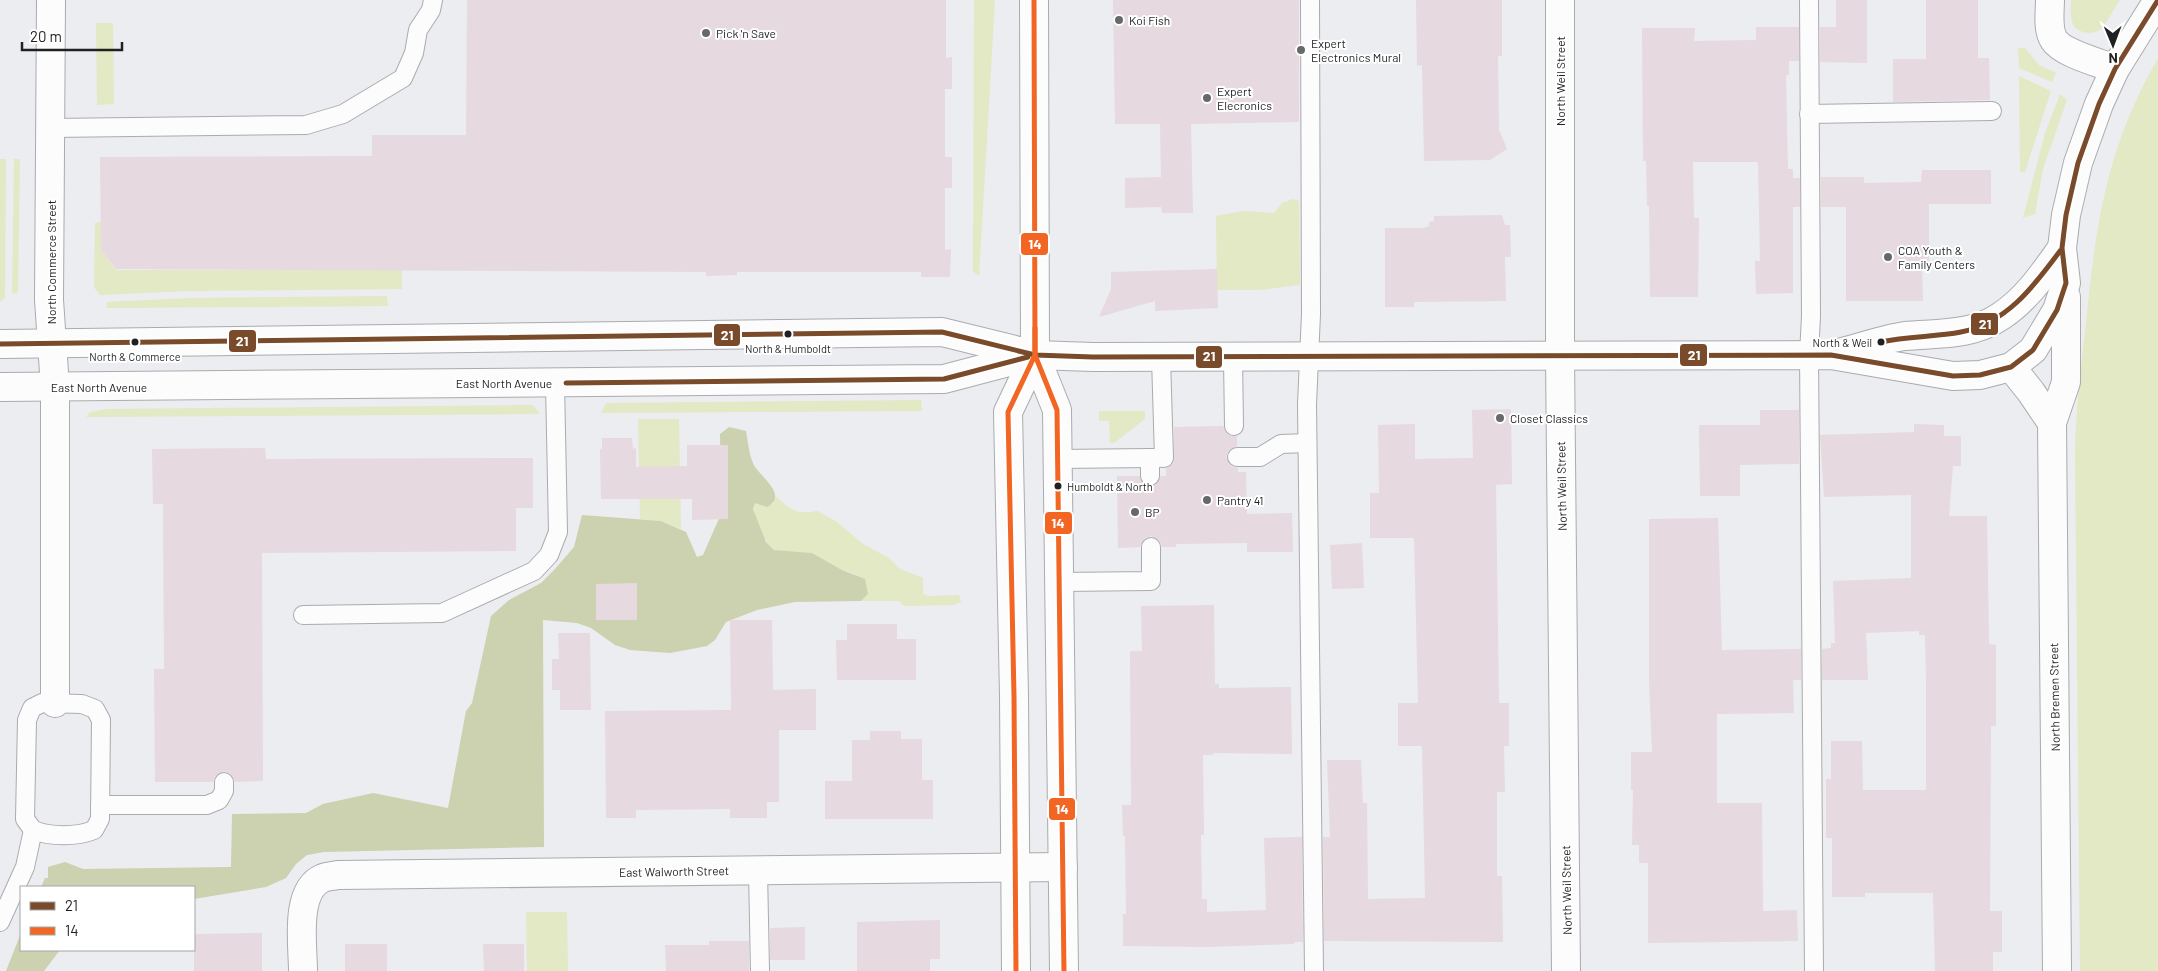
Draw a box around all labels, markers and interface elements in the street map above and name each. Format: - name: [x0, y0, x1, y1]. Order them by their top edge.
- place label: Koi Fish: [1129, 13, 1170, 27]
- marker: Koi Fish: [1113, 14, 1125, 26]
- scale bar: [22, 20, 122, 52]
- north arrow: [2088, 20, 2138, 70]
- place label: Pick 'n Save: [716, 26, 776, 40]
- text: 20 m: [30, 27, 62, 45]
- marker: Pick 'n Save: [700, 27, 712, 39]
- place label: Expert Electronics Mural: [1311, 36, 1401, 64]
- street label: North Weil Street: [1553, 36, 1567, 126]
- marker: Expert Electronics Mural: [1295, 44, 1307, 56]
- text: N: [2108, 50, 2118, 67]
- place label: Expert Elecronics: [1217, 84, 1272, 112]
- marker: Expert Elecronics: [1201, 92, 1213, 104]
- street label: North Commerce Street: [44, 200, 58, 324]
- line badge: 14: [1020, 232, 1049, 256]
- text: 14: [1028, 235, 1042, 252]
- place label: COA Youth & Family Centers: [1898, 243, 1975, 271]
- marker: COA Youth & Family Centers: [1882, 251, 1894, 263]
- line badge: 21: [1970, 312, 1999, 336]
- text: 21: [1979, 315, 1991, 332]
- line badge: 21: [713, 323, 741, 347]
- text: 21: [721, 326, 733, 343]
- line badge: 21: [228, 329, 257, 353]
- marker: North & Humboldt: [783, 329, 793, 339]
- text: 21: [236, 332, 248, 349]
- place label: North & Weil: [1813, 336, 1872, 349]
- marker: North & Commerce: [130, 337, 140, 347]
- marker: North & Weil: [1876, 337, 1886, 347]
- place label: North & Humboldt: [745, 342, 831, 355]
- line badge: 21: [1679, 343, 1708, 367]
- line badge: 21: [1195, 345, 1223, 369]
- text: 21: [1688, 346, 1700, 363]
- text: 21: [1203, 347, 1215, 364]
- place label: North & Commerce: [89, 350, 181, 363]
- street label: East North Avenue: [456, 376, 552, 390]
- street label: East North Avenue: [51, 380, 147, 394]
- place label: Closet Classics: [1510, 411, 1588, 425]
- marker: Closet Classics: [1494, 412, 1506, 424]
- street label: North Weil Street: [1553, 441, 1569, 531]
- place label: Humboldt & North: [1067, 480, 1153, 493]
- marker: Humboldt & North: [1053, 481, 1063, 491]
- place label: Pantry 41: [1217, 493, 1263, 507]
- marker: Pantry 41: [1201, 494, 1213, 506]
- place label: BP: [1145, 505, 1160, 519]
- marker: BP: [1129, 506, 1141, 518]
- line badge: 14: [1044, 511, 1073, 535]
- text: 14: [1051, 514, 1065, 531]
- street label: North Bremen Street: [2046, 643, 2062, 751]
- line badge: 14: [1048, 797, 1076, 821]
- text: 14: [1055, 800, 1069, 817]
- street label: North Weil Street: [1558, 845, 1574, 935]
- street label: East Walworth Street: [619, 863, 729, 879]
- legend: [20, 886, 195, 951]
- text: 21: [65, 896, 78, 914]
- text: 14: [65, 921, 79, 939]

